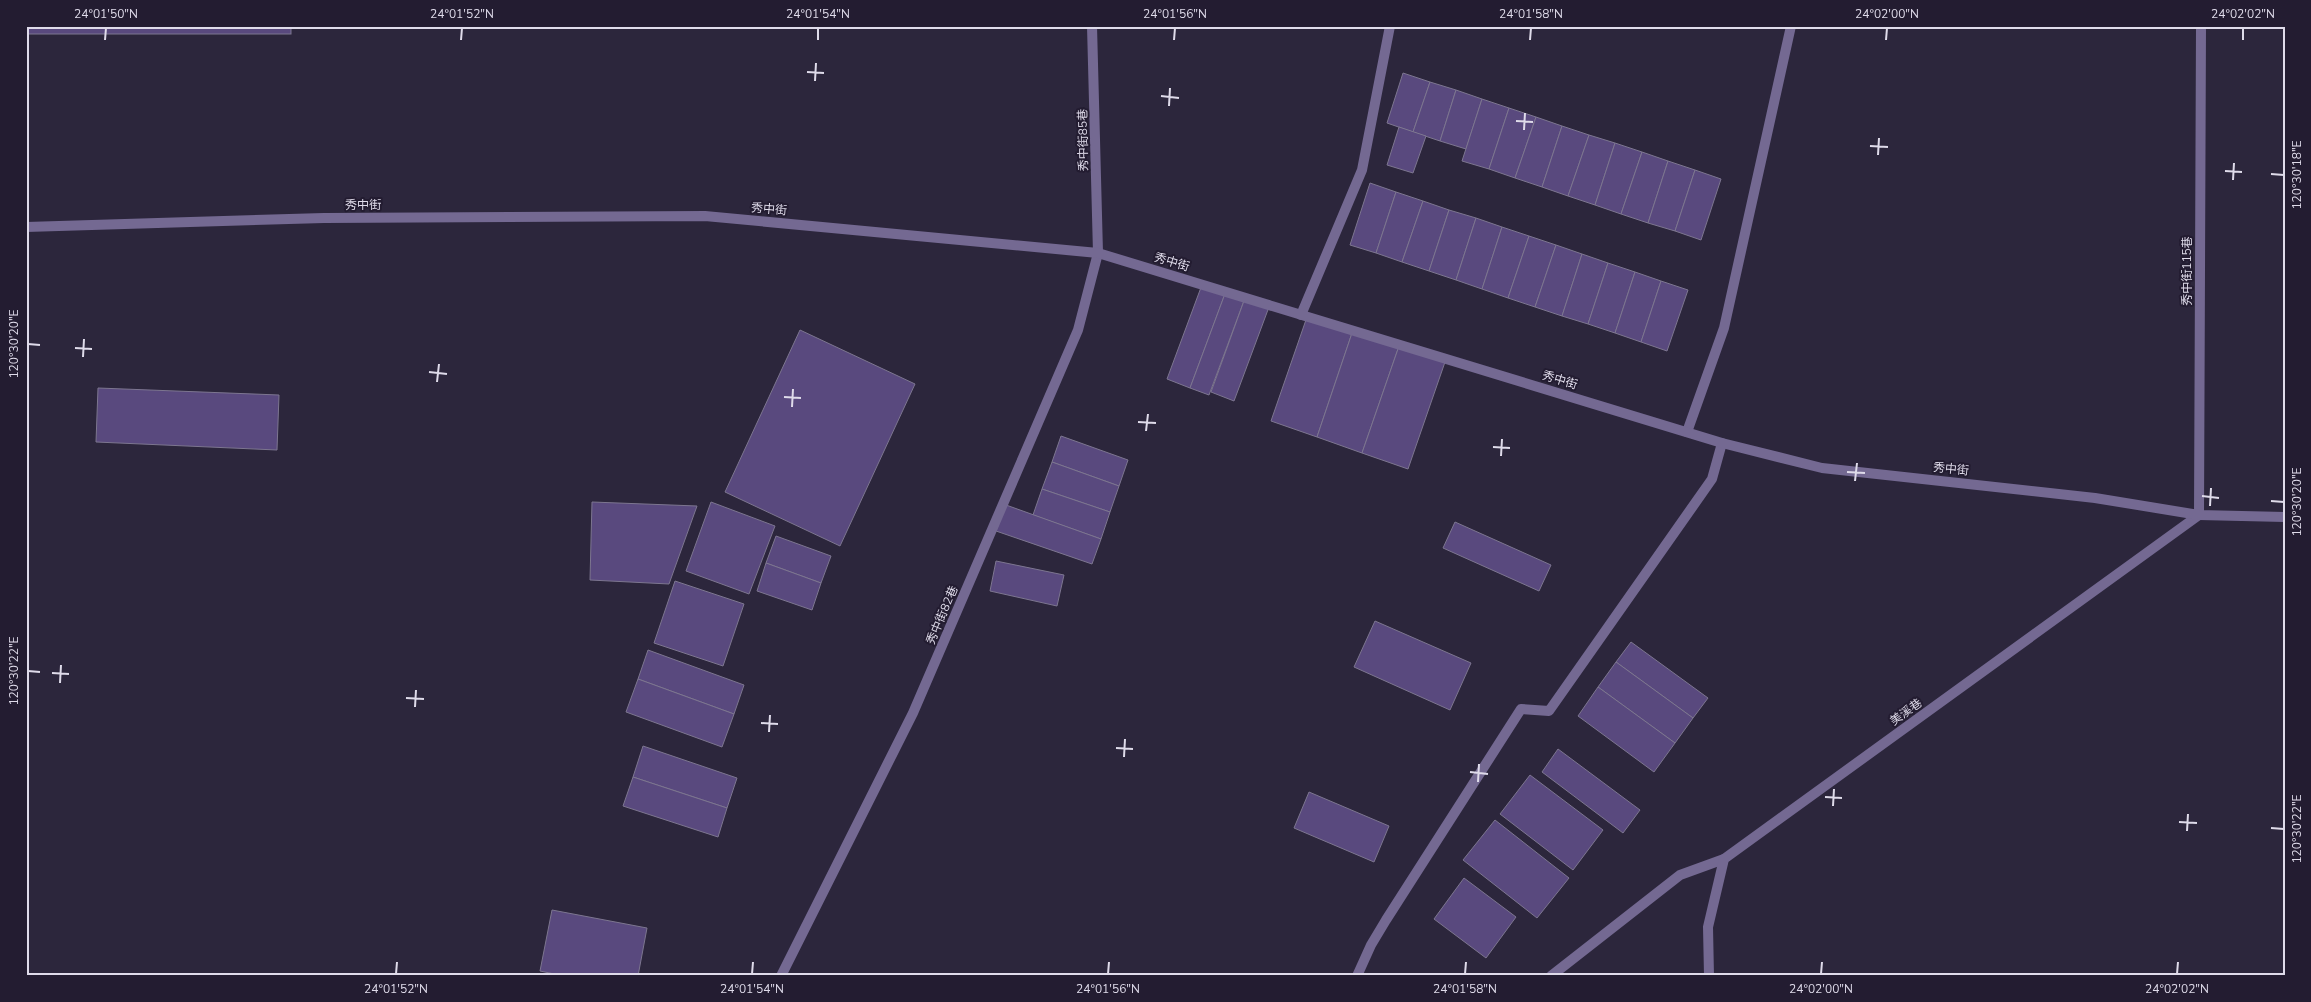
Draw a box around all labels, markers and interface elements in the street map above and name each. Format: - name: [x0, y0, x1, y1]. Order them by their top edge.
- text: 24°01'50"N: [74, 6, 138, 22]
- text: 24°01'52"N: [430, 6, 494, 22]
- text: 24°01'54"N: [786, 6, 850, 22]
- text: 24°01'56"N: [1143, 6, 1207, 22]
- text: 24°01'58"N: [1499, 6, 1563, 22]
- text: 24°02'00"N: [1855, 6, 1919, 22]
- text: 24°02'02"N: [2211, 6, 2275, 22]
- street label: 秀中街85巷: [1074, 109, 1092, 171]
- text: 120°30'18"E: [2289, 140, 2305, 210]
- street label: 秀中街: [345, 197, 381, 213]
- street label: 秀中街: [750, 199, 788, 219]
- street label: 秀中街115巷: [2179, 236, 2195, 306]
- street label: 秀中街: [1152, 249, 1192, 275]
- text: 120°30'20"E: [6, 309, 22, 379]
- street label: 秀中街: [1540, 367, 1580, 393]
- street label: 秀中街: [1932, 459, 1970, 479]
- text: 120°30'20"E: [2289, 467, 2305, 537]
- street label: 秀中街82巷: [922, 583, 962, 647]
- text: 120°30'22"E: [6, 636, 22, 706]
- street label: 美溪巷: [1887, 695, 1925, 729]
- text: 120°30'22"E: [2289, 794, 2305, 864]
- text: 24°01'52"N: [364, 981, 428, 997]
- text: 24°01'54"N: [720, 981, 784, 997]
- text: 24°01'56"N: [1076, 981, 1140, 997]
- text: 24°01'58"N: [1433, 981, 1497, 997]
- text: 24°02'00"N: [1789, 981, 1853, 997]
- text: 24°02'02"N: [2145, 981, 2209, 997]

